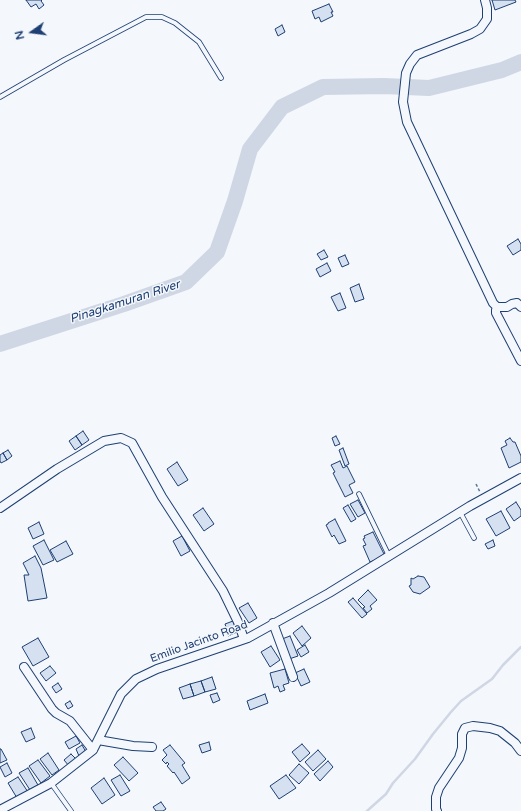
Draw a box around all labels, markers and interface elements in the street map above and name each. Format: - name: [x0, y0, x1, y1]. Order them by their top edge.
- north arrow: [12, 12, 52, 52]
- text: N: [12, 29, 27, 41]
- water label: Pinagkamuran River: [68, 277, 182, 327]
- street label: Emilio Jacinto Road: [149, 618, 249, 666]

